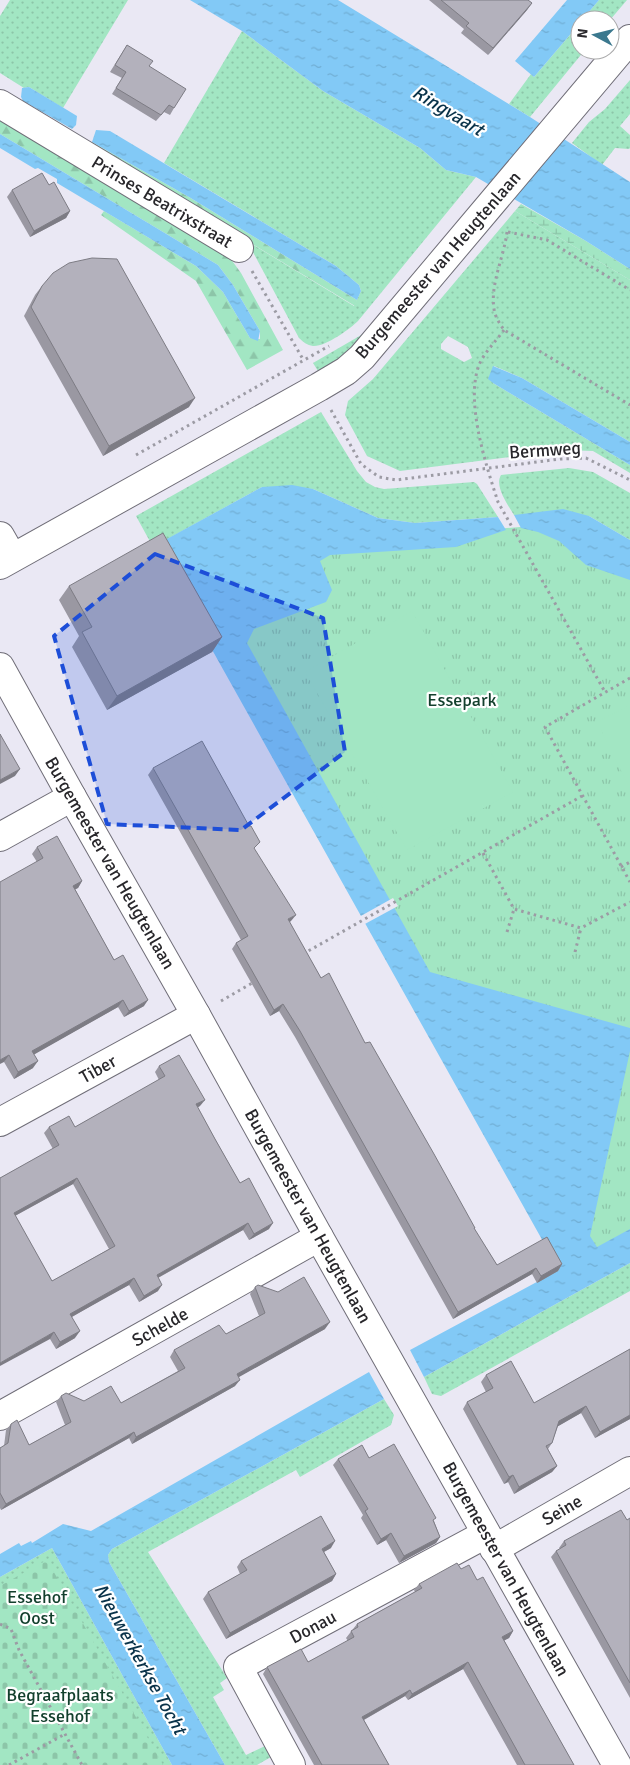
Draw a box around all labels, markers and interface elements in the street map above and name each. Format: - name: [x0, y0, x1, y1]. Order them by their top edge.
- north arrow: [570, 10, 620, 60]
- text: N: [574, 28, 592, 39]
- water label: Ringvaart: [408, 80, 490, 143]
- street label: Prinses Beatrixstraat: [88, 151, 236, 253]
- street label: Burgemeester van Heugtenlaan: [350, 167, 526, 363]
- street label: Bermweg: [508, 437, 582, 463]
- park label: Essepark: [427, 689, 497, 711]
- street label: Burgemeester van Heugtenlaan: [40, 753, 180, 973]
- street label: Tiber: [76, 1050, 121, 1088]
- street label: Burgemeester van Heugtenlaan: [240, 1105, 376, 1327]
- street label: Schelde: [128, 1303, 192, 1351]
- street label: Burgemeester van Heugtenlaan: [438, 1458, 574, 1680]
- street label: Seine: [538, 1490, 586, 1530]
- water label: Nieuwerkerkse Tocht: [89, 1579, 193, 1741]
- park label: Essehof Oost: [7, 1586, 68, 1629]
- street label: Donau: [286, 1606, 340, 1648]
- park label: Begraafplaats Essehof: [6, 1684, 114, 1727]

